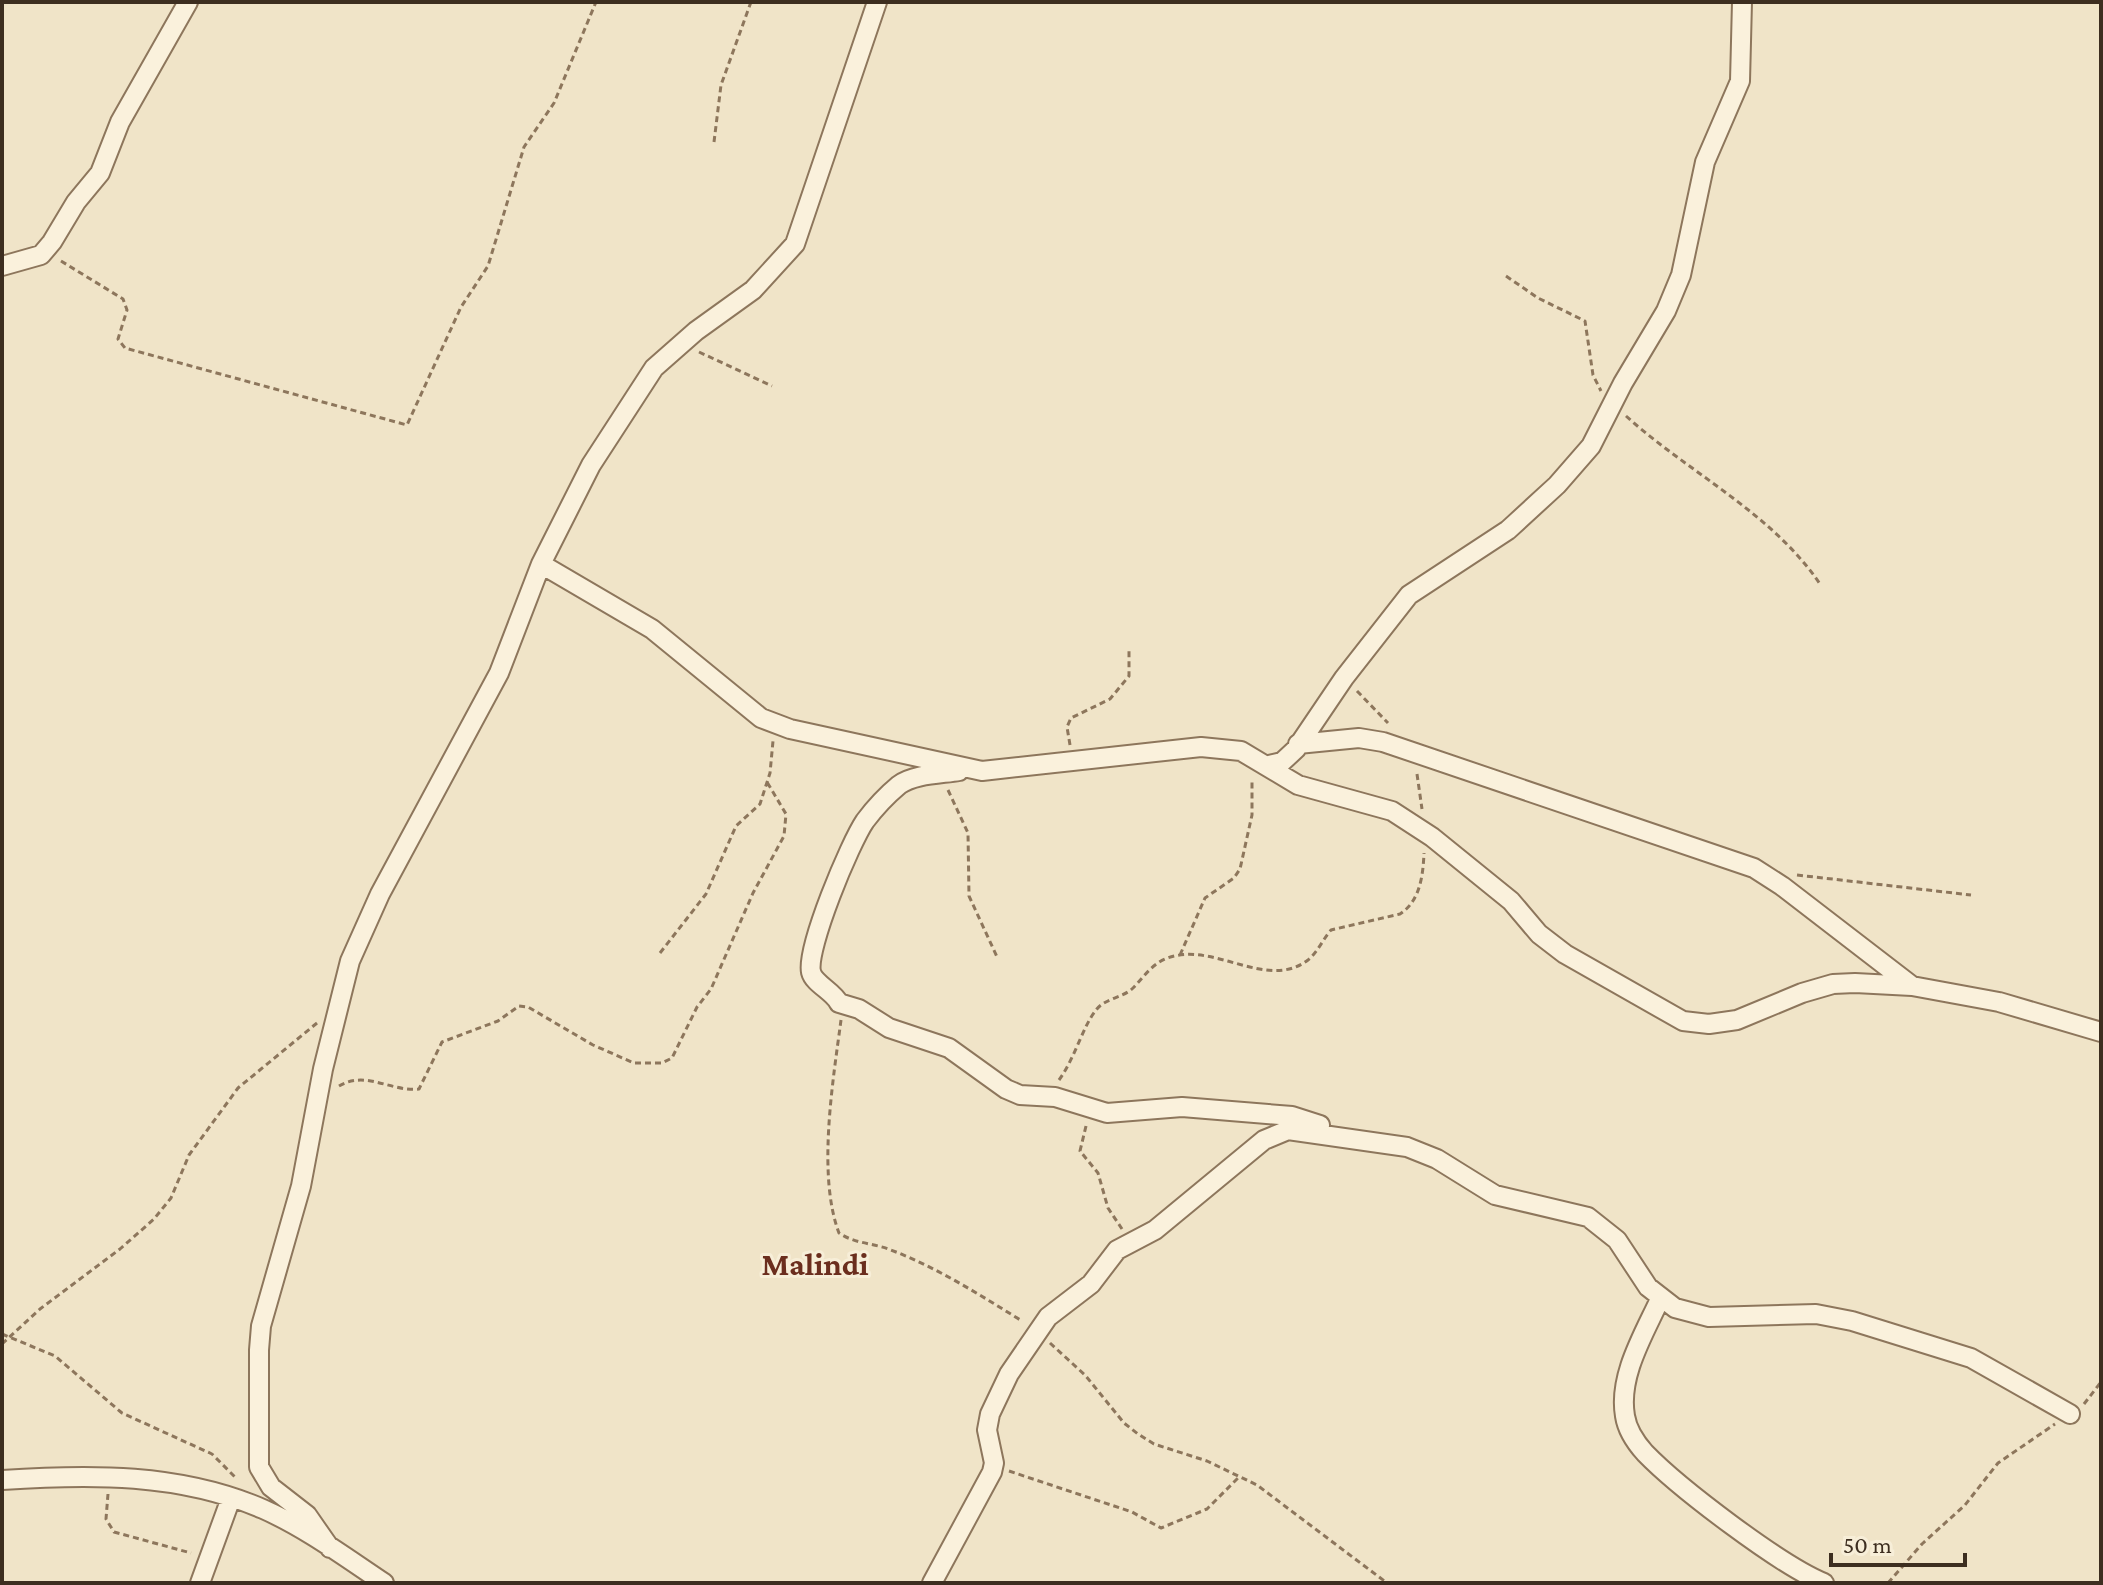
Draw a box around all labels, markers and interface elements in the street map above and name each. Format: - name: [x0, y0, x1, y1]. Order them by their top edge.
- district label: Malindi: [761, 1246, 869, 1282]
- scale bar: [1831, 1517, 1965, 1567]
- text: 50 m: [1843, 1531, 1892, 1558]

